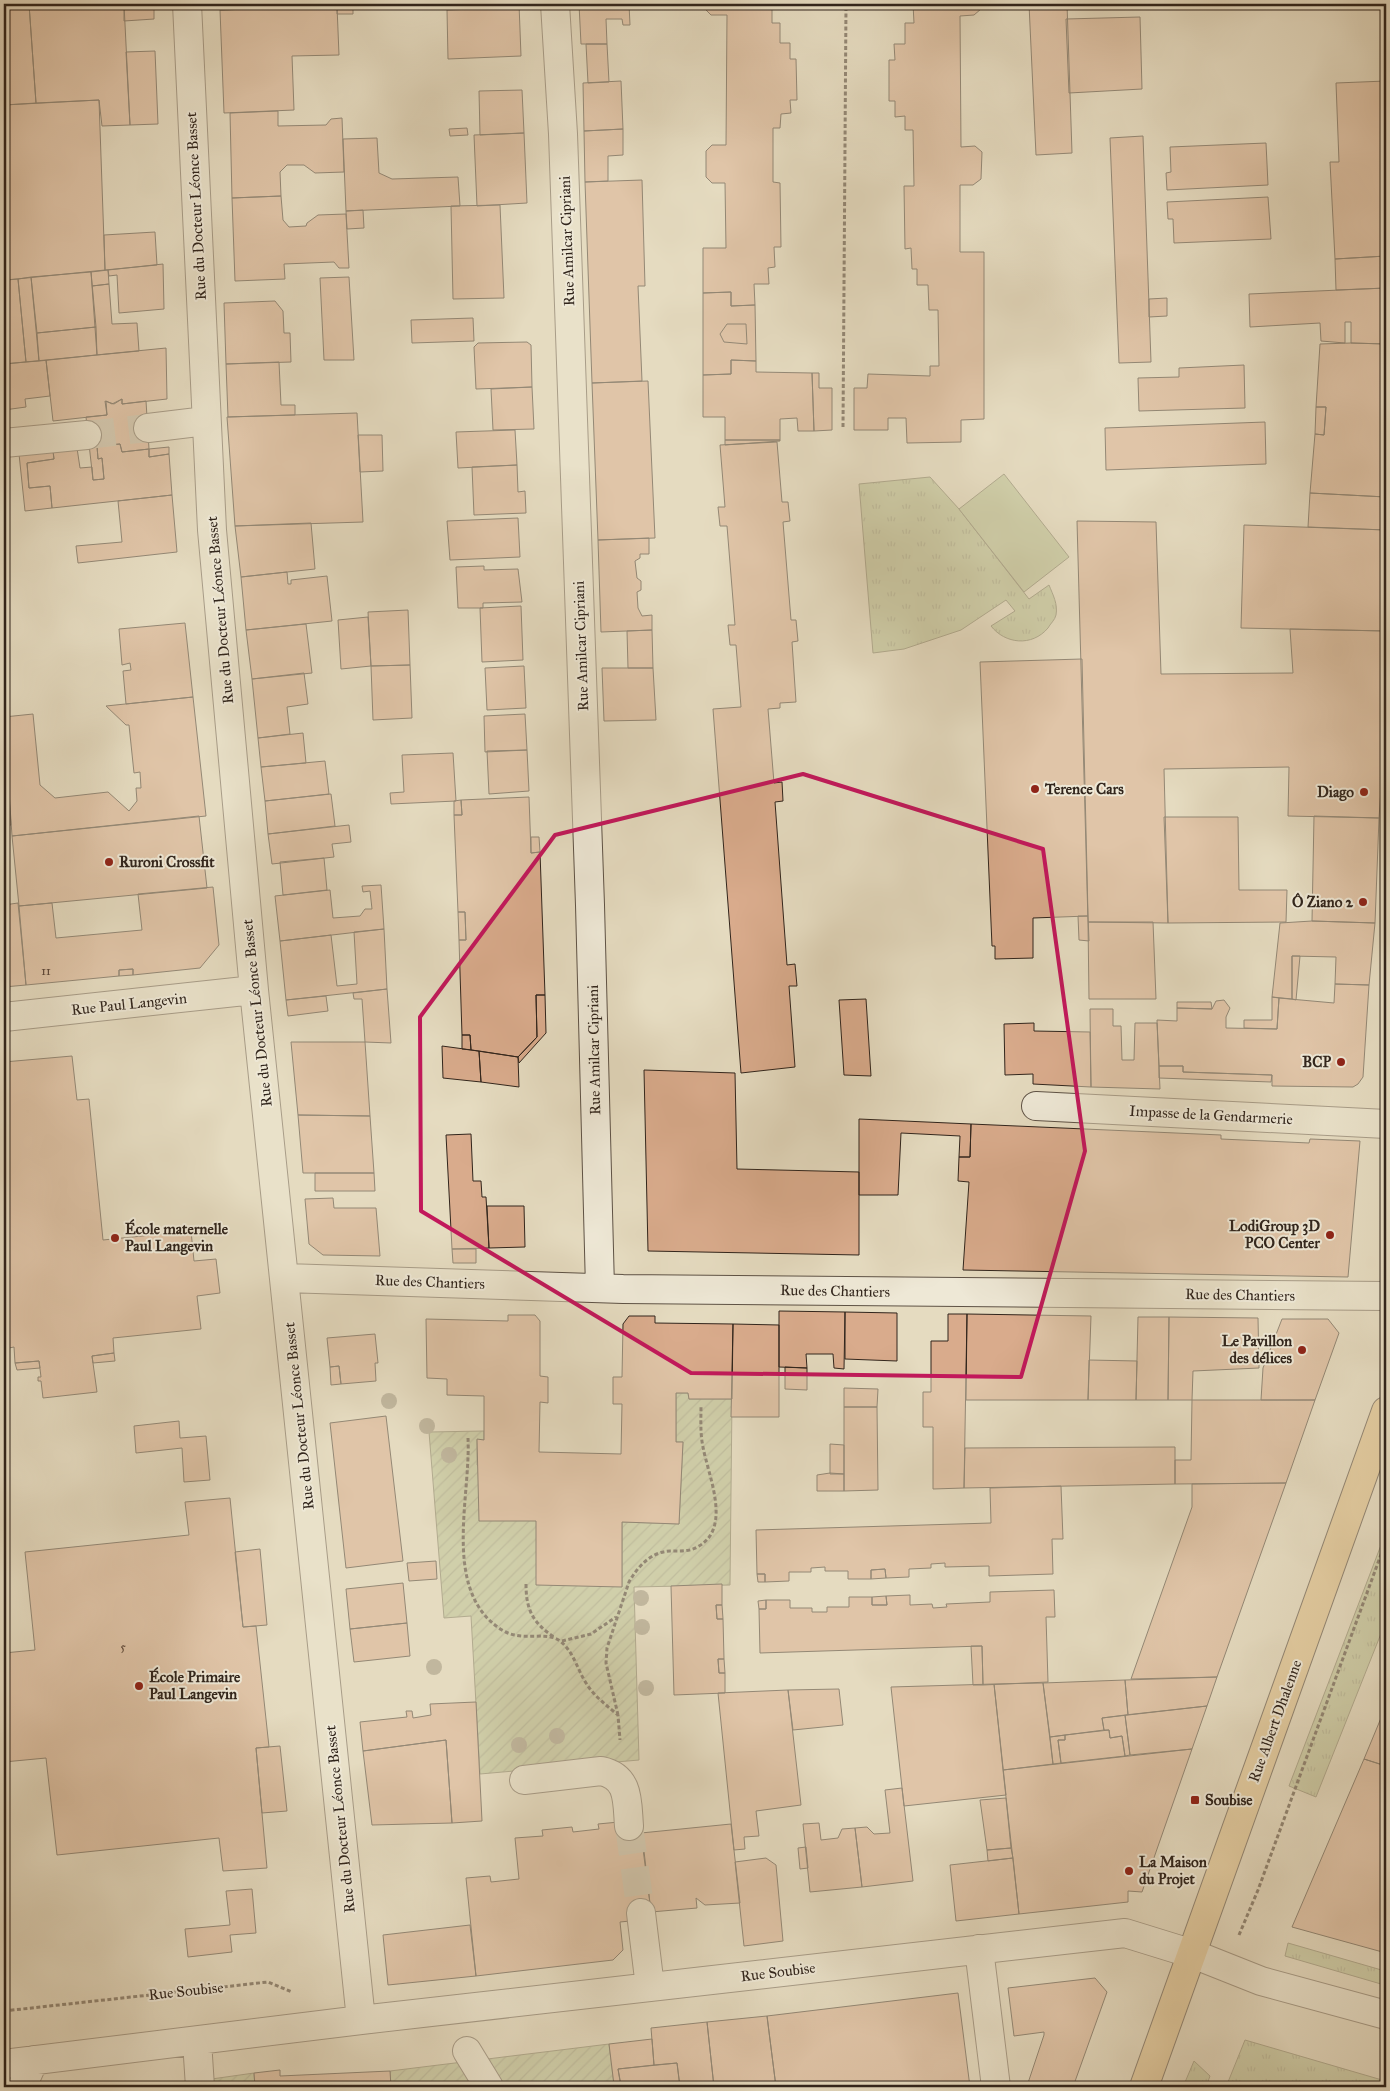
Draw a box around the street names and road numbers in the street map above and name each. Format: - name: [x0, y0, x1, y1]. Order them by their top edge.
- street label: Rue du Docteur Léonce Basset: [182, 111, 210, 301]
- street label: Rue Amilcar Cipriani: [556, 176, 578, 306]
- street label: Rue du Docteur Léonce Basset: [203, 515, 237, 705]
- street label: Rue Amilcar Cipriani: [570, 581, 592, 711]
- street label: Rue du Docteur Léonce Basset: [238, 918, 276, 1108]
- street label: Rue Amilcar Cipriani: [584, 985, 604, 1115]
- street label: Rue Paul Langevin: [70, 989, 188, 1019]
- street label: Impasse de la Gendarmerie: [1129, 1102, 1293, 1128]
- street label: Rue des Chantiers: [375, 1271, 485, 1293]
- street label: Rue des Chantiers: [780, 1281, 890, 1301]
- street label: Rue des Chantiers: [1185, 1285, 1295, 1305]
- street label: Rue du Docteur Léonce Basset: [280, 1321, 318, 1511]
- street label: Rue Albert Dhalenne: [1244, 1657, 1306, 1785]
- street label: Rue du Docteur Léonce Basset: [321, 1724, 359, 1914]
- street label: Rue Soubise: [740, 1958, 816, 1986]
- street label: Rue Soubise: [148, 1978, 224, 2004]

